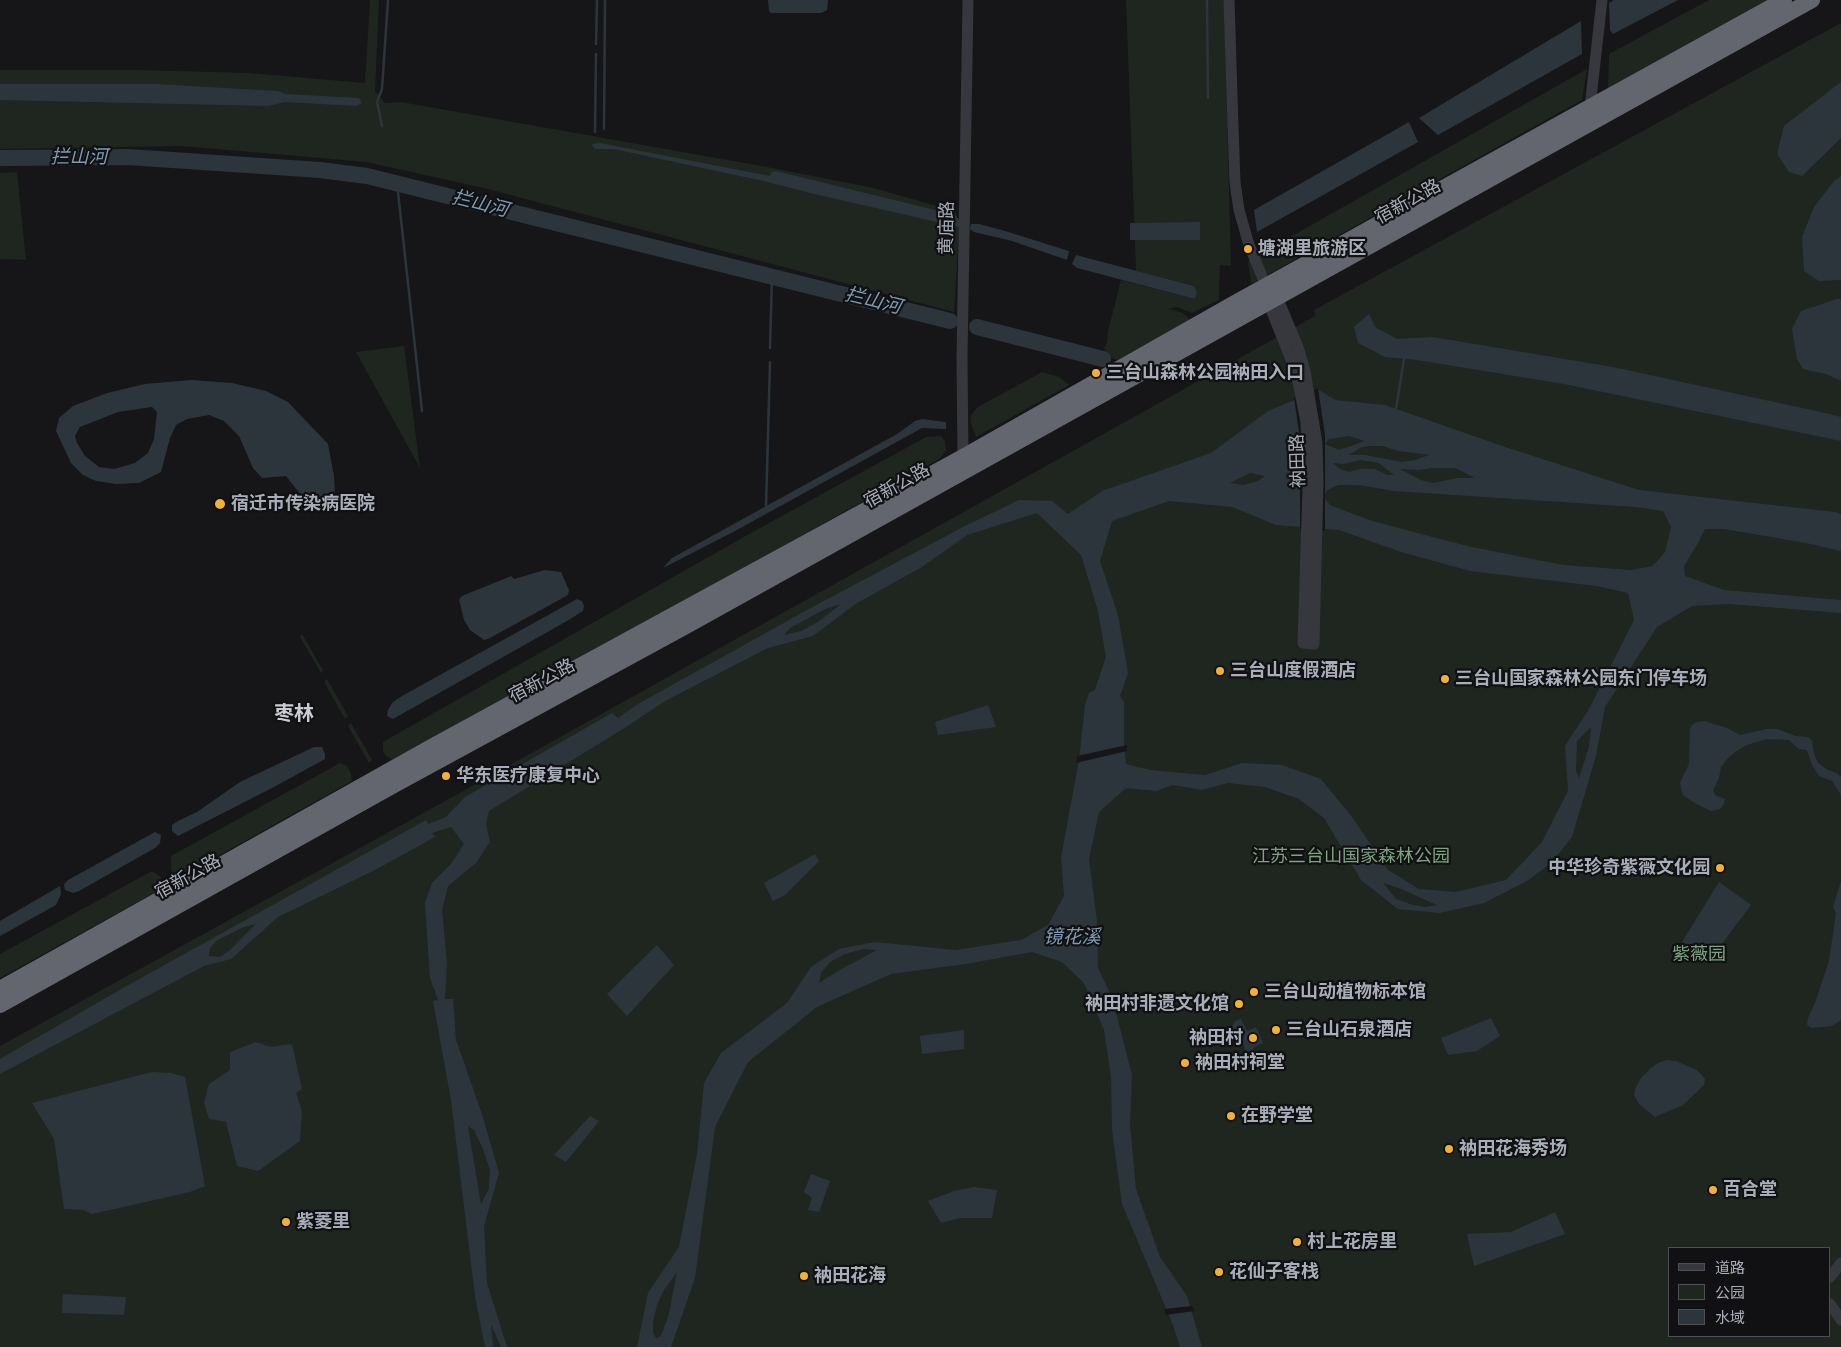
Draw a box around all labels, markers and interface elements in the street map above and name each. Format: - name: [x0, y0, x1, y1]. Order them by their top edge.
- water label: 拦山河: [51, 146, 107, 168]
- street label: 宿新公路: [1371, 175, 1445, 229]
- water label: 拦山河: [450, 186, 510, 222]
- street label: 黄庙路: [936, 201, 958, 255]
- place label: 塘湖里旅游区: [1258, 238, 1366, 260]
- marker: 塘湖里旅游区: [1242, 243, 1254, 255]
- water label: 拦山河: [843, 283, 903, 319]
- place label: 三台山森林公园衲田入口: [1106, 362, 1304, 384]
- marker: 三台山森林公园衲田入口: [1090, 367, 1102, 379]
- street label: 衲田路: [1286, 434, 1310, 488]
- street label: 宿新公路: [860, 459, 934, 513]
- place label: 宿迁市传染病医院: [231, 493, 375, 515]
- marker: 宿迁市传染病医院: [213, 497, 227, 511]
- street label: 宿新公路: [505, 655, 579, 707]
- place label: 三台山度假酒店: [1230, 660, 1356, 682]
- marker: 三台山度假酒店: [1214, 665, 1226, 677]
- place label: 三台山国家森林公园东门停车场: [1455, 668, 1707, 690]
- marker: 三台山国家森林公园东门停车场: [1439, 673, 1451, 685]
- district label: 枣林: [274, 702, 314, 726]
- place label: 华东医疗康复中心: [456, 765, 600, 787]
- marker: 华东医疗康复中心: [440, 770, 452, 782]
- park label: 江苏三台山国家森林公园: [1252, 846, 1450, 868]
- street label: 宿新公路: [151, 850, 225, 904]
- place label: 中华珍奇紫薇文化园: [1548, 857, 1710, 879]
- marker: 中华珍奇紫薇文化园: [1714, 862, 1726, 874]
- water label: 镜花溪: [1044, 926, 1100, 948]
- park label: 紫薇园: [1672, 944, 1726, 966]
- place label: 三台山动植物标本馆: [1264, 981, 1426, 1003]
- marker: 三台山动植物标本馆: [1248, 986, 1260, 998]
- place label: 衲田村非遗文化馆: [1085, 993, 1229, 1015]
- marker: 衲田村非遗文化馆: [1233, 998, 1245, 1010]
- place label: 三台山石泉酒店: [1286, 1019, 1412, 1041]
- marker: 三台山石泉酒店: [1270, 1024, 1282, 1036]
- place label: 衲田村: [1189, 1027, 1243, 1049]
- marker: 衲田村: [1247, 1032, 1259, 1044]
- place label: 衲田村祠堂: [1195, 1052, 1285, 1074]
- marker: 衲田村祠堂: [1179, 1057, 1191, 1069]
- place label: 在野学堂: [1241, 1105, 1313, 1127]
- marker: 在野学堂: [1225, 1110, 1237, 1122]
- place label: 衲田花海秀场: [1459, 1138, 1567, 1160]
- marker: 衲田花海秀场: [1443, 1143, 1455, 1155]
- place label: 百合堂: [1723, 1179, 1777, 1201]
- marker: 百合堂: [1707, 1184, 1719, 1196]
- place label: 紫菱里: [296, 1211, 350, 1233]
- marker: 紫菱里: [280, 1216, 292, 1228]
- place label: 村上花房里: [1307, 1231, 1397, 1253]
- marker: 村上花房里: [1291, 1236, 1303, 1248]
- legend: [1668, 1247, 1831, 1337]
- text: 道路: [1715, 1259, 1745, 1277]
- place label: 花仙子客栈: [1229, 1261, 1319, 1283]
- place label: 衲田花海: [814, 1265, 886, 1287]
- marker: 花仙子客栈: [1213, 1266, 1225, 1278]
- marker: 衲田花海: [798, 1270, 810, 1282]
- text: 公园: [1715, 1284, 1745, 1302]
- text: 水域: [1715, 1309, 1745, 1327]

